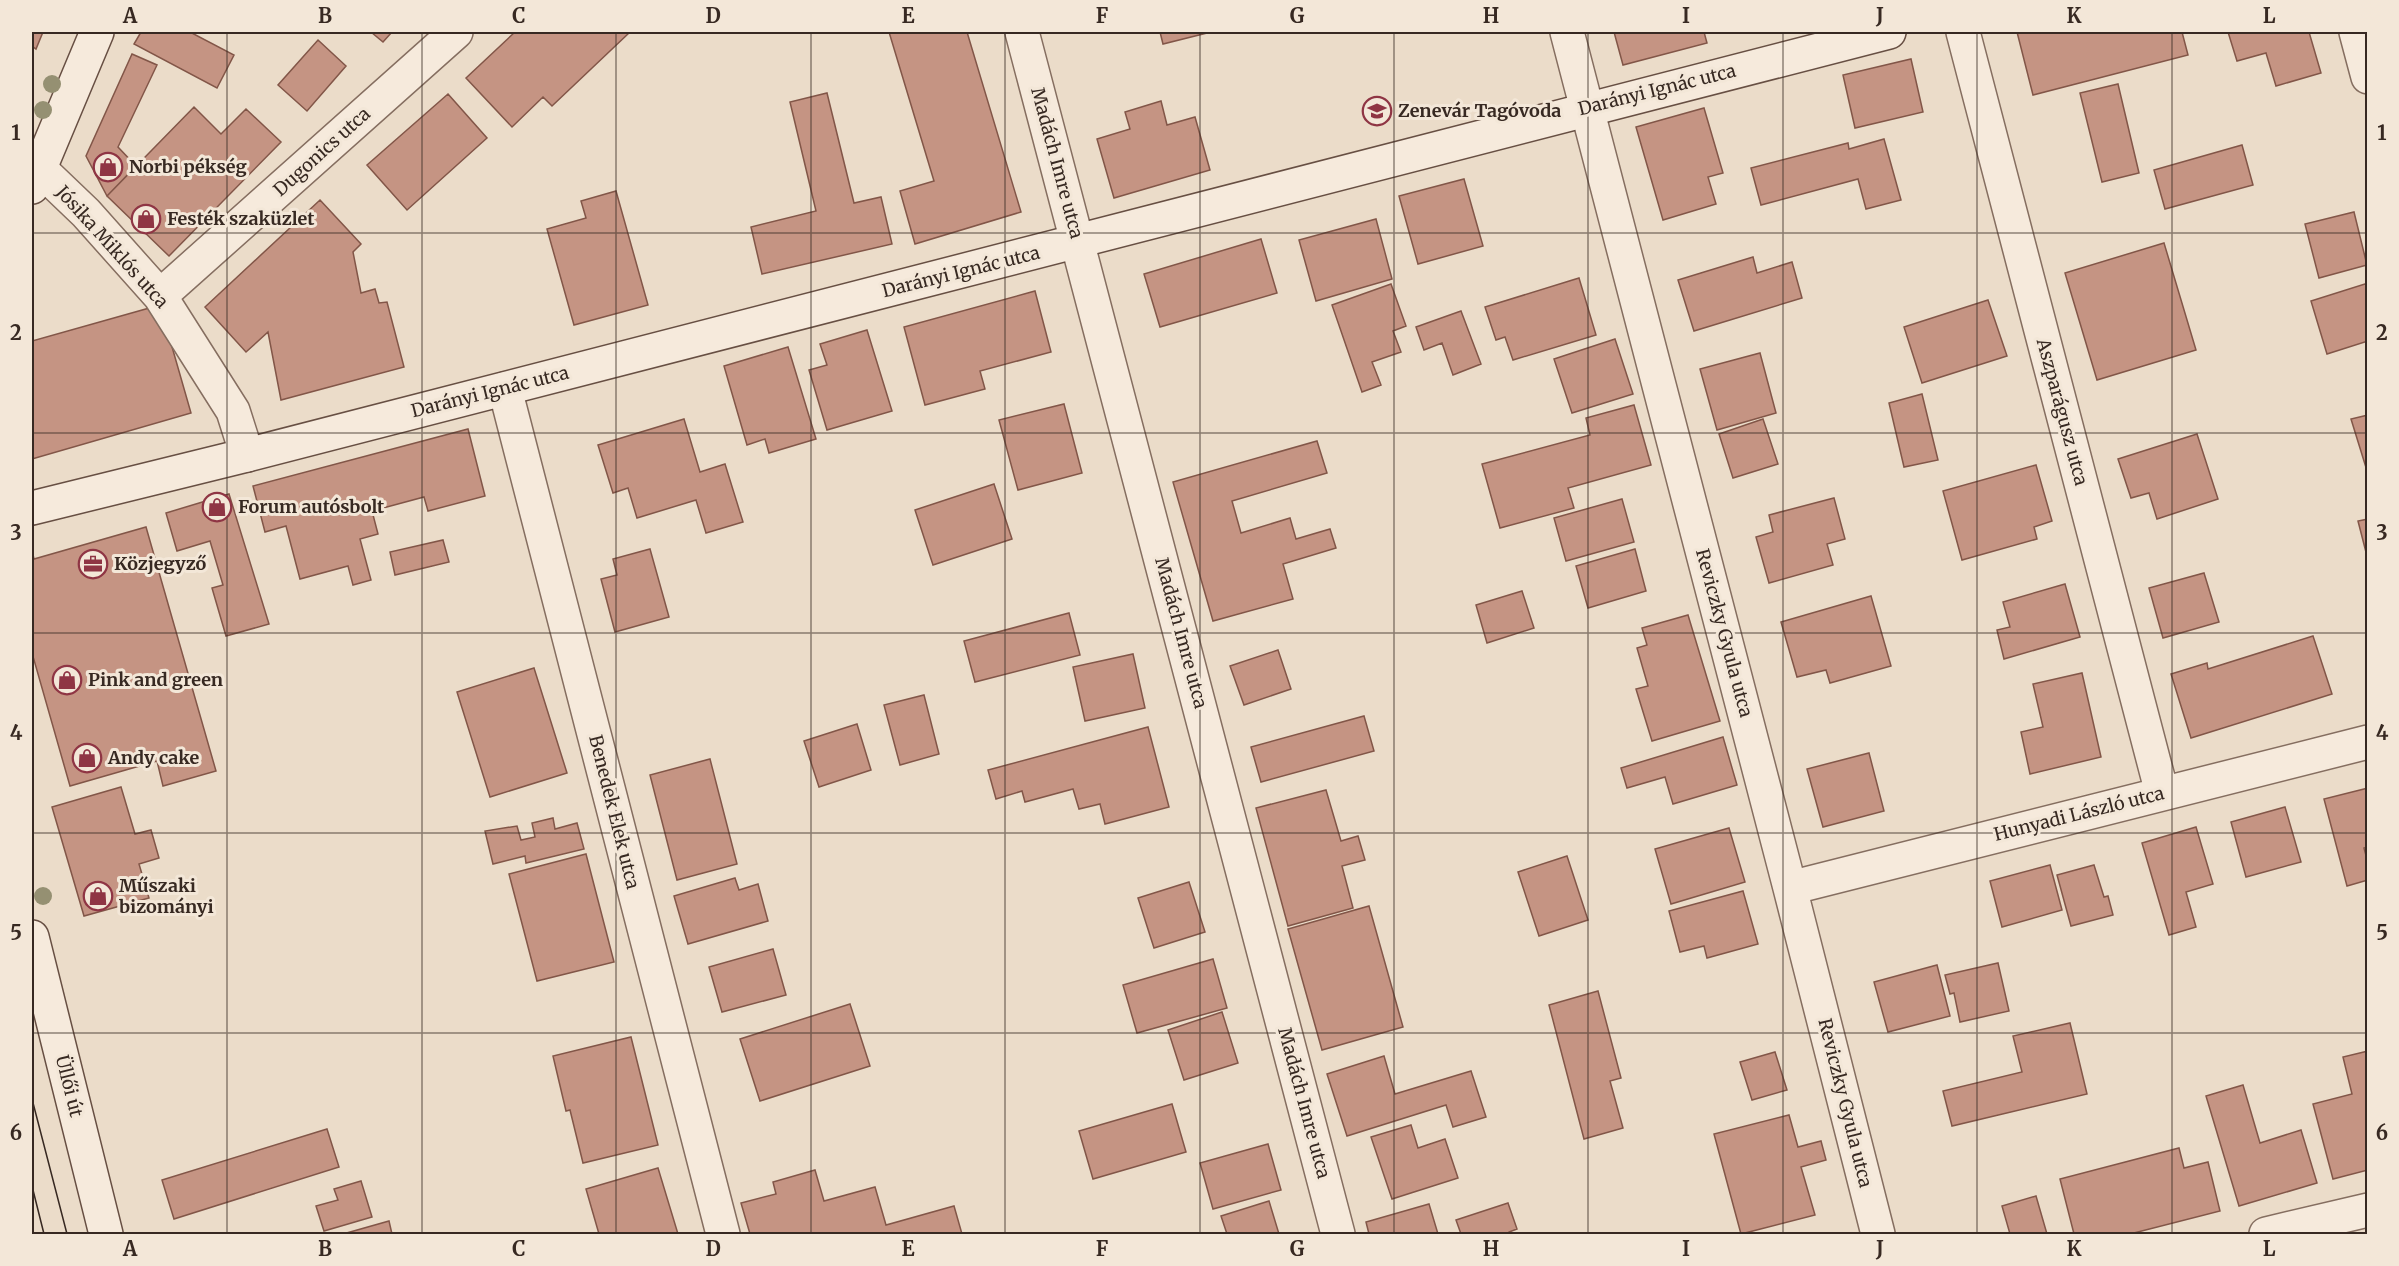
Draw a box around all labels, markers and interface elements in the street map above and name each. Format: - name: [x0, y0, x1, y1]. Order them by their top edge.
- text: A: [122, 3, 138, 28]
- text: B: [318, 3, 332, 28]
- text: C: [512, 3, 526, 28]
- text: D: [705, 3, 721, 28]
- text: E: [901, 3, 915, 28]
- text: F: [1096, 3, 1109, 28]
- text: G: [1290, 3, 1305, 28]
- text: H: [1483, 3, 1499, 28]
- text: I: [1682, 3, 1690, 28]
- text: J: [1875, 3, 1884, 28]
- text: K: [2067, 3, 2082, 28]
- text: L: [2263, 3, 2276, 28]
- street label: Darányi Ignác utca: [1576, 59, 1738, 120]
- street label: Madách Imre utca: [1026, 85, 1089, 241]
- school or university icon: Zenevár Tagóvoda: [1361, 95, 1393, 127]
- place label: Zenevár Tagóvoda: [1398, 99, 1561, 122]
- street label: Dugonics utca: [269, 102, 375, 201]
- text: 1: [11, 120, 21, 145]
- text: 1: [2377, 120, 2387, 145]
- shop icon: Norbi pékség: [92, 151, 124, 183]
- place label: Norbi pékség: [129, 155, 247, 178]
- street label: Jósika Miklós utca: [51, 180, 174, 313]
- shop icon: Festék szaküzlet: [130, 203, 162, 235]
- place label: Festék szaküzlet: [167, 207, 315, 230]
- street label: Darányi Ignác utca: [880, 241, 1042, 302]
- text: 2: [10, 320, 22, 345]
- text: 2: [2376, 320, 2388, 345]
- street label: Aszparágusz utca: [2032, 335, 2093, 488]
- street label: Darányi Ignác utca: [409, 361, 571, 422]
- shop icon: Forum autósbolt: [201, 491, 233, 523]
- place label: Forum autósbolt: [238, 495, 385, 518]
- text: 3: [10, 520, 22, 545]
- text: 3: [2376, 520, 2388, 545]
- street label: Reviczky Gyula utca: [1691, 546, 1758, 720]
- office icon: Közjegyző: [77, 548, 109, 580]
- place label: Közjegyző: [114, 552, 207, 575]
- street label: Madách Imre utca: [1150, 555, 1213, 711]
- shop icon: Pink and green: [51, 664, 83, 696]
- place label: Pink and green: [88, 668, 223, 691]
- text: 4: [10, 720, 23, 745]
- text: 4: [2376, 720, 2389, 745]
- street label: Benedek Elek utca: [584, 732, 645, 892]
- shop icon: Andy cake: [71, 742, 103, 774]
- place label: Andy cake: [107, 746, 200, 769]
- street label: Hunyadi László utca: [1991, 781, 2167, 846]
- place label: Műszaki bizományi: [119, 874, 214, 918]
- shop icon: Műszaki bizományi: [82, 880, 114, 912]
- text: 5: [10, 920, 22, 945]
- text: 5: [2376, 920, 2388, 945]
- street label: Reviczky Gyula utca: [1813, 1016, 1878, 1190]
- street label: Madách Imre utca: [1273, 1025, 1336, 1181]
- street label: Üllői út: [51, 1053, 88, 1119]
- text: 6: [10, 1120, 22, 1145]
- text: 6: [2376, 1120, 2388, 1145]
- text: A: [122, 1236, 138, 1261]
- text: B: [318, 1236, 332, 1261]
- text: C: [512, 1236, 526, 1261]
- text: D: [705, 1236, 721, 1261]
- text: E: [901, 1236, 915, 1261]
- text: F: [1096, 1236, 1109, 1261]
- text: G: [1290, 1236, 1305, 1261]
- text: H: [1483, 1236, 1499, 1261]
- text: I: [1682, 1236, 1690, 1261]
- text: J: [1875, 1236, 1884, 1261]
- text: K: [2067, 1236, 2082, 1261]
- text: L: [2263, 1236, 2276, 1261]

